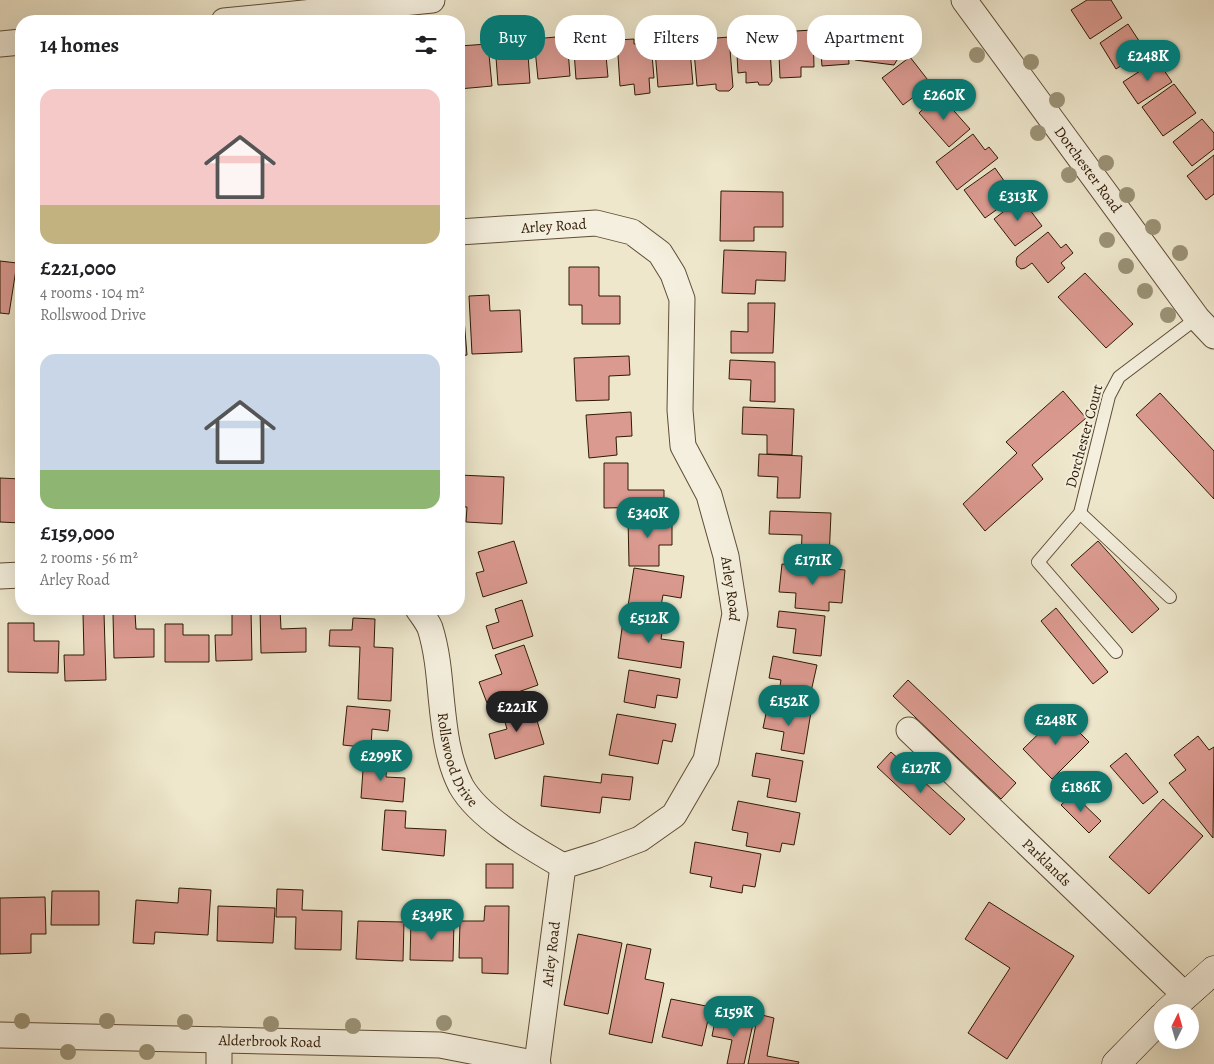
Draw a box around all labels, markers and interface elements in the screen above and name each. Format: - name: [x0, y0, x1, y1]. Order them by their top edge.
- chip: Buy: [480, 15, 545, 60]
- chip: Rent: [555, 15, 625, 60]
- chip: Filters: [635, 15, 717, 60]
- chip: New: [727, 15, 797, 60]
- chip: Apartment: [807, 15, 922, 60]
- text: 14 homes: [40, 31, 119, 59]
- icon: filters: [412, 31, 440, 59]
- pin: £248K: [1113, 39, 1183, 82]
- text: £248K: [1127, 45, 1169, 67]
- pin: £260K: [909, 78, 979, 121]
- text: £260K: [923, 84, 965, 106]
- icon: home: [195, 122, 285, 212]
- street label: Dorchester Road: [1050, 122, 1127, 217]
- pin: £313K: [983, 180, 1053, 222]
- text: £313K: [999, 185, 1037, 207]
- street label: Arley Road: [519, 214, 588, 238]
- text: £221,000: [40, 254, 116, 282]
- text: 4 rooms · 104 m²: [40, 282, 145, 304]
- text: Rollswood Drive: [40, 304, 146, 326]
- street label: Dorchester Court: [1061, 382, 1107, 490]
- icon: home: [195, 387, 285, 477]
- pin: £340K: [613, 496, 683, 539]
- text: £340K: [627, 502, 669, 524]
- text: £159,000: [40, 519, 114, 547]
- pin: £171K: [778, 544, 848, 586]
- text: 2 rooms · 56 m²: [40, 547, 138, 569]
- text: £171K: [794, 549, 832, 571]
- street label: Arley Road: [716, 554, 745, 624]
- text: Arley Road: [40, 569, 110, 591]
- pin: £512K: [614, 602, 684, 644]
- text: £512K: [629, 607, 669, 629]
- pin: £152K: [754, 684, 824, 727]
- pin: £221K: [482, 690, 552, 733]
- text: £152K: [769, 690, 809, 712]
- text: £221K: [497, 696, 537, 718]
- pin: £248K: [1021, 704, 1091, 746]
- text: £248K: [1035, 709, 1077, 731]
- street label: Rollswood Drive: [433, 711, 483, 812]
- pin: £299K: [346, 740, 416, 782]
- text: £299K: [360, 745, 402, 767]
- pin: £127K: [886, 752, 956, 794]
- text: £127K: [901, 757, 941, 779]
- pin: £186K: [1046, 770, 1116, 813]
- text: £186K: [1061, 776, 1101, 798]
- street label: Parklands: [1018, 834, 1076, 891]
- pin: £349K: [397, 898, 467, 941]
- text: £349K: [412, 904, 452, 926]
- street label: Arley Road: [537, 919, 565, 989]
- pin: £159K: [699, 996, 769, 1038]
- text: £159K: [715, 1001, 753, 1023]
- north arrow: [1154, 1004, 1199, 1049]
- map controls: [1154, 1004, 1199, 1049]
- street label: Alderbrook Road: [217, 1030, 322, 1052]

